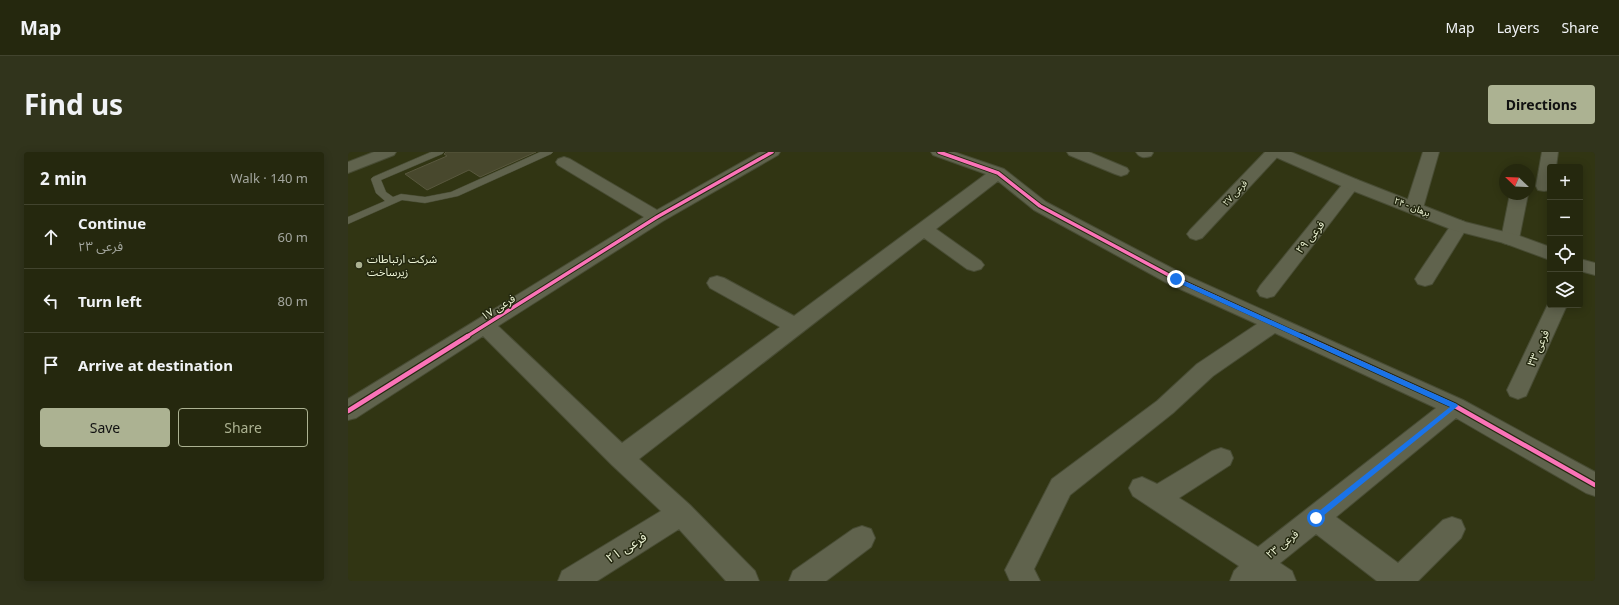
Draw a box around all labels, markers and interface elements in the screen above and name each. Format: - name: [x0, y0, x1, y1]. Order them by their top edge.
- text: Map: [20, 15, 61, 41]
- text: Map: [1446, 18, 1475, 37]
- text: Layers: [1497, 18, 1539, 37]
- text: Share: [1561, 18, 1599, 37]
- text: Find us: [24, 85, 123, 123]
- button: Directions: [1488, 85, 1595, 124]
- north arrow: [1499, 164, 1535, 200]
- map controls: [1547, 164, 1583, 308]
- button: +: [1547, 164, 1583, 200]
- text: 2 min: [40, 167, 87, 190]
- text: Walk · 140 m: [230, 169, 308, 187]
- street label: فرعی ۲۷: [1219, 177, 1250, 208]
- street label: ۲۴ - برهان: [1392, 194, 1432, 219]
- button: −: [1547, 200, 1583, 236]
- text: Continue: [78, 213, 146, 233]
- street label: فرعی ۲۹: [1292, 217, 1327, 256]
- icon: ahead: [40, 226, 62, 248]
- text: 60 m: [278, 228, 308, 246]
- button: locate: [1547, 236, 1583, 272]
- text: فرعی ۲۳: [78, 237, 123, 255]
- place label: شرکت ارتباطات زیرساخت: [367, 251, 437, 279]
- marker: شرکت ارتباطات زیرساخت: [354, 260, 364, 270]
- route end: [1167, 270, 1185, 288]
- button: layers: [1547, 272, 1583, 308]
- icon: left: [40, 290, 62, 312]
- street label: فرعی ۱۷: [478, 290, 518, 323]
- text: Turn left: [78, 291, 142, 311]
- text: 80 m: [278, 292, 308, 310]
- street label: فرعی ۳۳: [1523, 327, 1552, 368]
- icon: arrive: [40, 354, 62, 376]
- text: Arrive at destination: [78, 355, 233, 375]
- button: Save: [40, 408, 170, 447]
- button: Share: [178, 408, 308, 447]
- route start: [1307, 509, 1325, 527]
- street label: فرعی ۲۳: [1262, 526, 1301, 561]
- street label: فرعی ۲۱: [602, 527, 650, 567]

